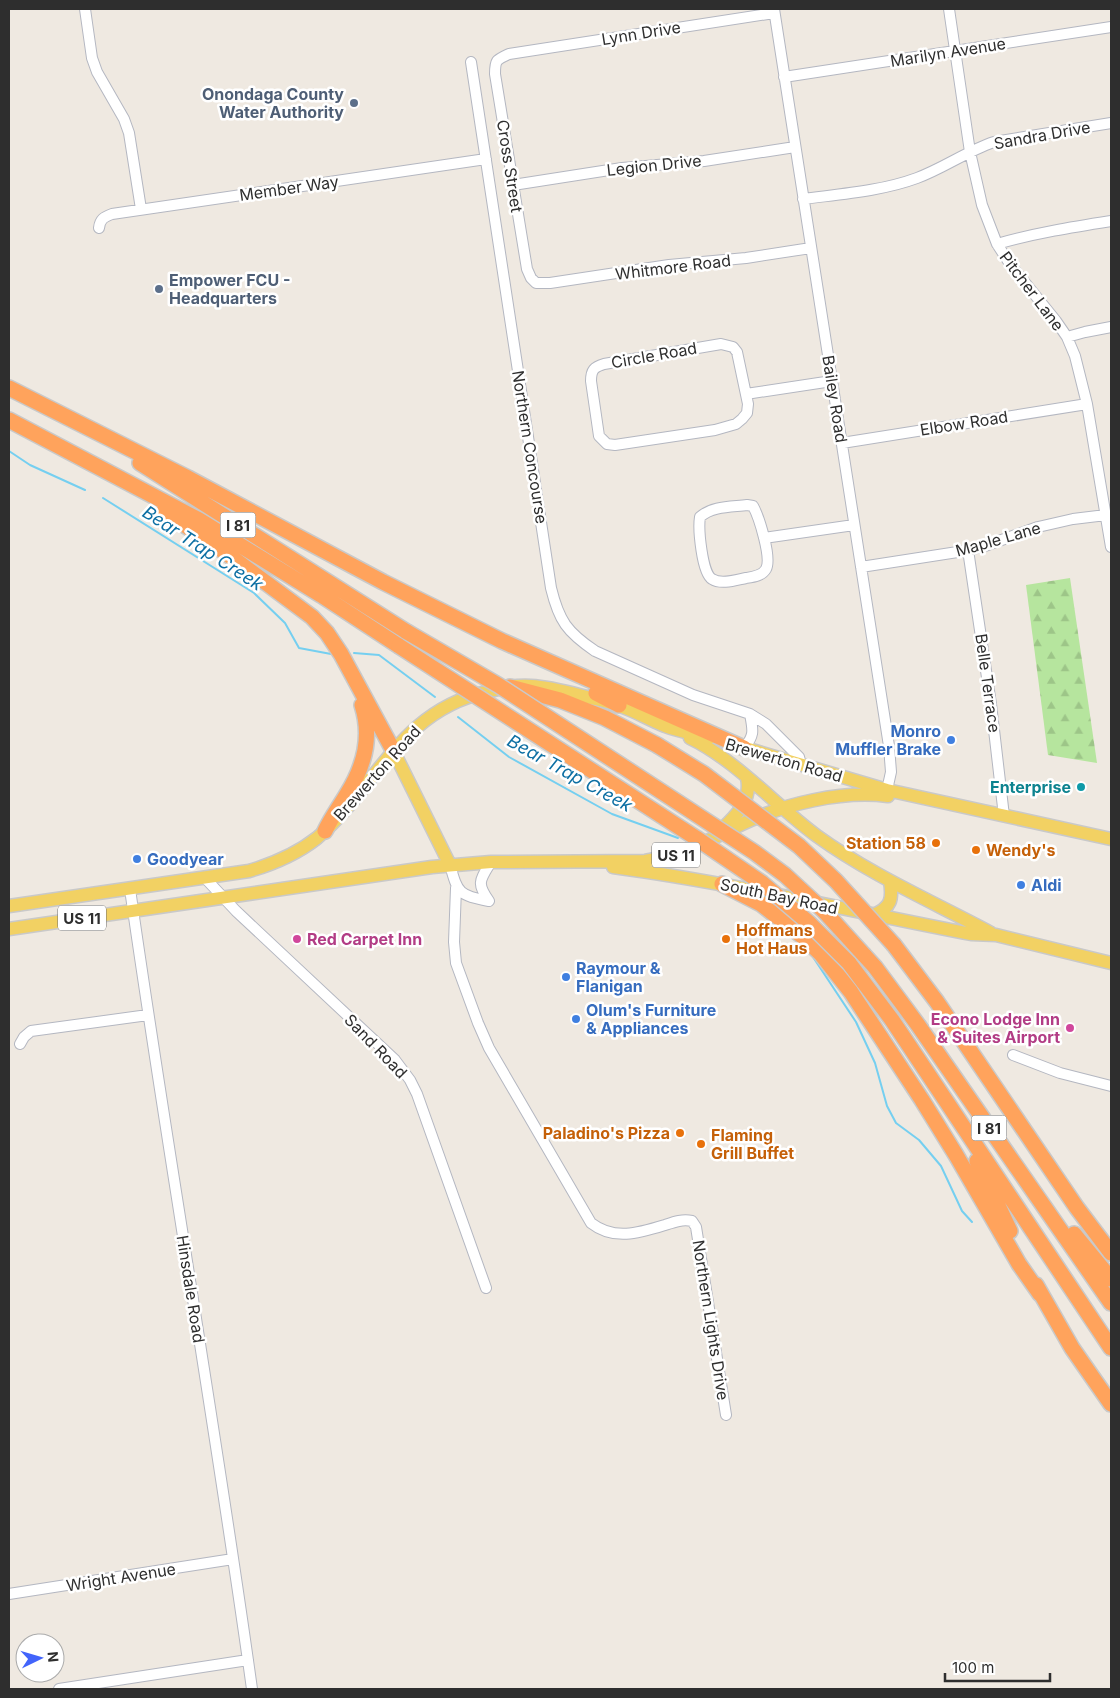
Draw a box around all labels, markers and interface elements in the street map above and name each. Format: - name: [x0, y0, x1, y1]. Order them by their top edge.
- street label: Lynn Drive: [600, 17, 682, 49]
- street label: Marilyn Avenue: [889, 33, 1007, 71]
- place label: Onondaga County Water Authority: [202, 84, 344, 122]
- marker: Onondaga County Water Authority: [348, 97, 360, 109]
- street label: Sandra Drive: [992, 117, 1092, 153]
- street label: Cross Street: [493, 118, 527, 214]
- street label: Legion Drive: [606, 150, 702, 180]
- street label: Member Way: [238, 171, 340, 205]
- street label: Pitcher Lane: [996, 247, 1068, 335]
- street label: Whitmore Road: [614, 250, 732, 284]
- place label: Empower FCU - Headquarters: [169, 270, 290, 308]
- marker: Empower FCU - Headquarters: [153, 283, 165, 295]
- street label: Circle Road: [610, 338, 698, 372]
- street label: Bailey Road: [818, 354, 852, 444]
- street label: Northern Concourse: [508, 369, 552, 525]
- street label: Elbow Road: [919, 406, 1009, 440]
- water label: Bear Trap Creek: [139, 501, 268, 595]
- road number: I 81: [220, 512, 256, 538]
- street label: Maple Lane: [953, 517, 1043, 561]
- street label: Belle Terrace: [971, 632, 1005, 734]
- street label: Brewerton Road: [329, 721, 425, 825]
- place label: Monro Muffler Brake: [835, 721, 941, 759]
- water label: Bear Trap Creek: [504, 730, 637, 817]
- street label: Brewerton Road: [723, 734, 845, 786]
- marker: Monro Muffler Brake: [945, 734, 957, 746]
- place label: Enterprise: [990, 777, 1071, 797]
- marker: Enterprise: [1075, 781, 1087, 793]
- place label: Station 58: [846, 833, 926, 853]
- marker: Station 58: [930, 837, 942, 849]
- place label: Wendy's: [986, 840, 1055, 860]
- road number: US 11: [652, 842, 700, 868]
- marker: Wendy's: [970, 844, 982, 856]
- place label: Goodyear: [147, 849, 224, 869]
- marker: Goodyear: [131, 853, 143, 865]
- street label: South Bay Road: [718, 874, 840, 918]
- place label: Aldi: [1031, 875, 1062, 895]
- marker: Aldi: [1015, 879, 1027, 891]
- road number: US 11: [58, 906, 106, 930]
- place label: Hoffmans Hot Haus: [736, 920, 813, 958]
- place label: Red Carpet Inn: [307, 929, 422, 949]
- marker: Red Carpet Inn: [291, 933, 303, 945]
- marker: Hoffmans Hot Haus: [720, 933, 732, 945]
- place label: Raymour & Flanigan: [576, 958, 661, 996]
- marker: Raymour & Flanigan: [560, 971, 572, 983]
- place label: Olum's Furniture & Appliances: [586, 1000, 716, 1038]
- place label: Econo Lodge Inn & Suites Airport: [931, 1009, 1060, 1047]
- street label: Sand Road: [340, 1010, 412, 1082]
- marker: Olum's Furniture & Appliances: [570, 1013, 582, 1025]
- marker: Econo Lodge Inn & Suites Airport: [1064, 1022, 1076, 1034]
- road number: I 81: [972, 1116, 1006, 1140]
- place label: Paladino's Pizza: [543, 1123, 670, 1143]
- place label: Flaming Grill Buffet: [711, 1125, 794, 1163]
- marker: Paladino's Pizza: [674, 1127, 686, 1139]
- marker: Flaming Grill Buffet: [695, 1138, 707, 1150]
- street label: Hinsdale Road: [173, 1234, 209, 1344]
- street label: Northern Lights Drive: [688, 1238, 734, 1402]
- street label: Wright Avenue: [65, 1558, 177, 1596]
- north arrow: [15, 1633, 65, 1683]
- scale bar: [945, 1650, 1050, 1682]
- text: N: [45, 1651, 62, 1663]
- text: 100 m: [952, 1658, 994, 1677]

